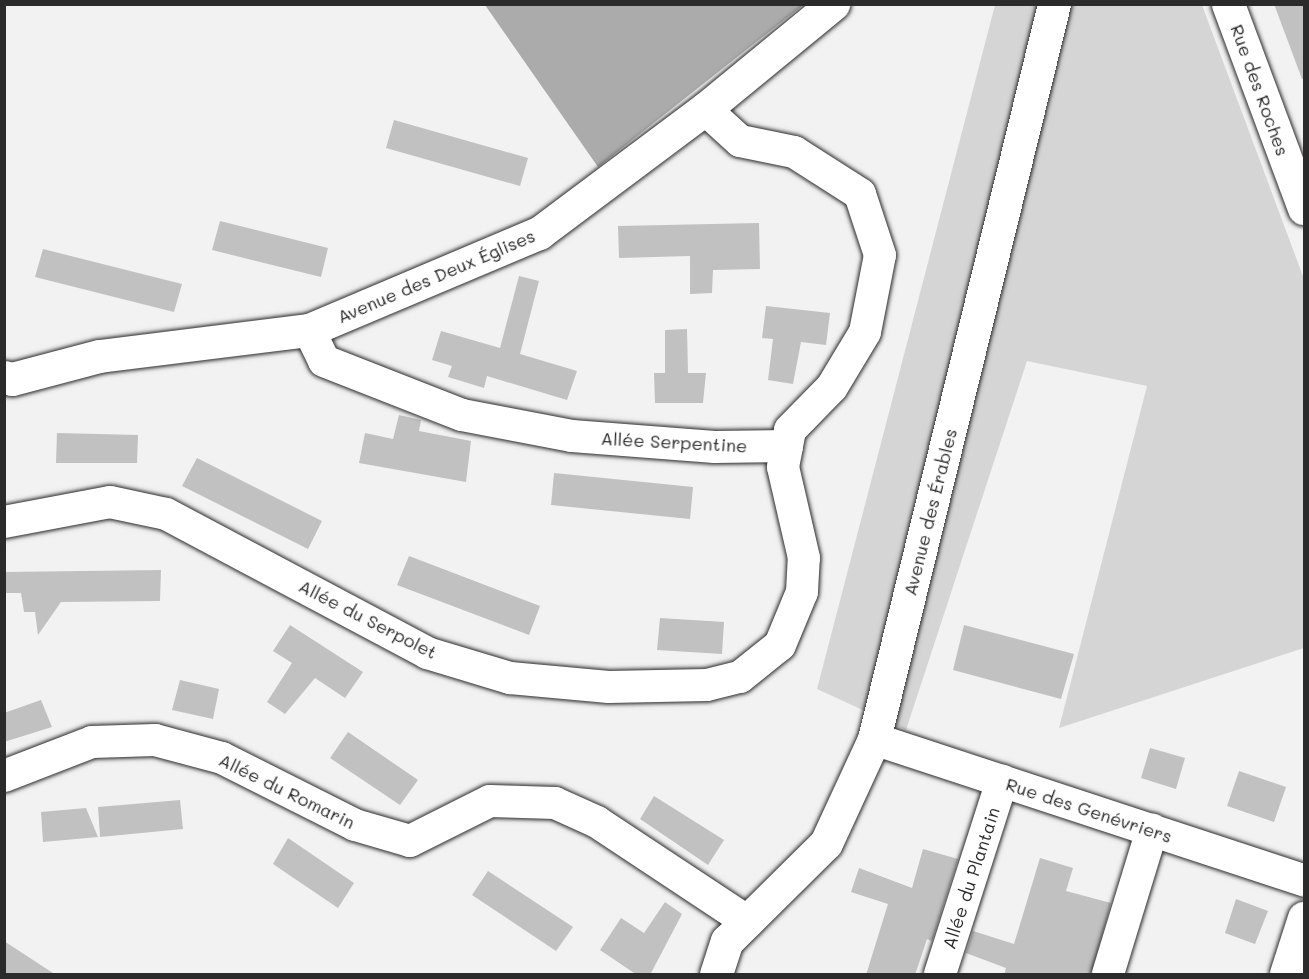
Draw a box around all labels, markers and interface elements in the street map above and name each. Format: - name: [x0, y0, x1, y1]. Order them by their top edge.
- street label: Rue des Roches: [1226, 21, 1294, 159]
- street label: Avenue des Deux Églises: [334, 224, 538, 328]
- street label: Avenue des Érables: [899, 426, 961, 598]
- street label: Allée Serpentine: [600, 427, 748, 457]
- street label: Allée du Serpolet: [295, 575, 441, 663]
- street label: Allée du Romarin: [215, 749, 359, 833]
- street label: Rue des Genévriers: [1003, 773, 1175, 847]
- street label: Allée du Plantain: [938, 804, 1004, 952]

